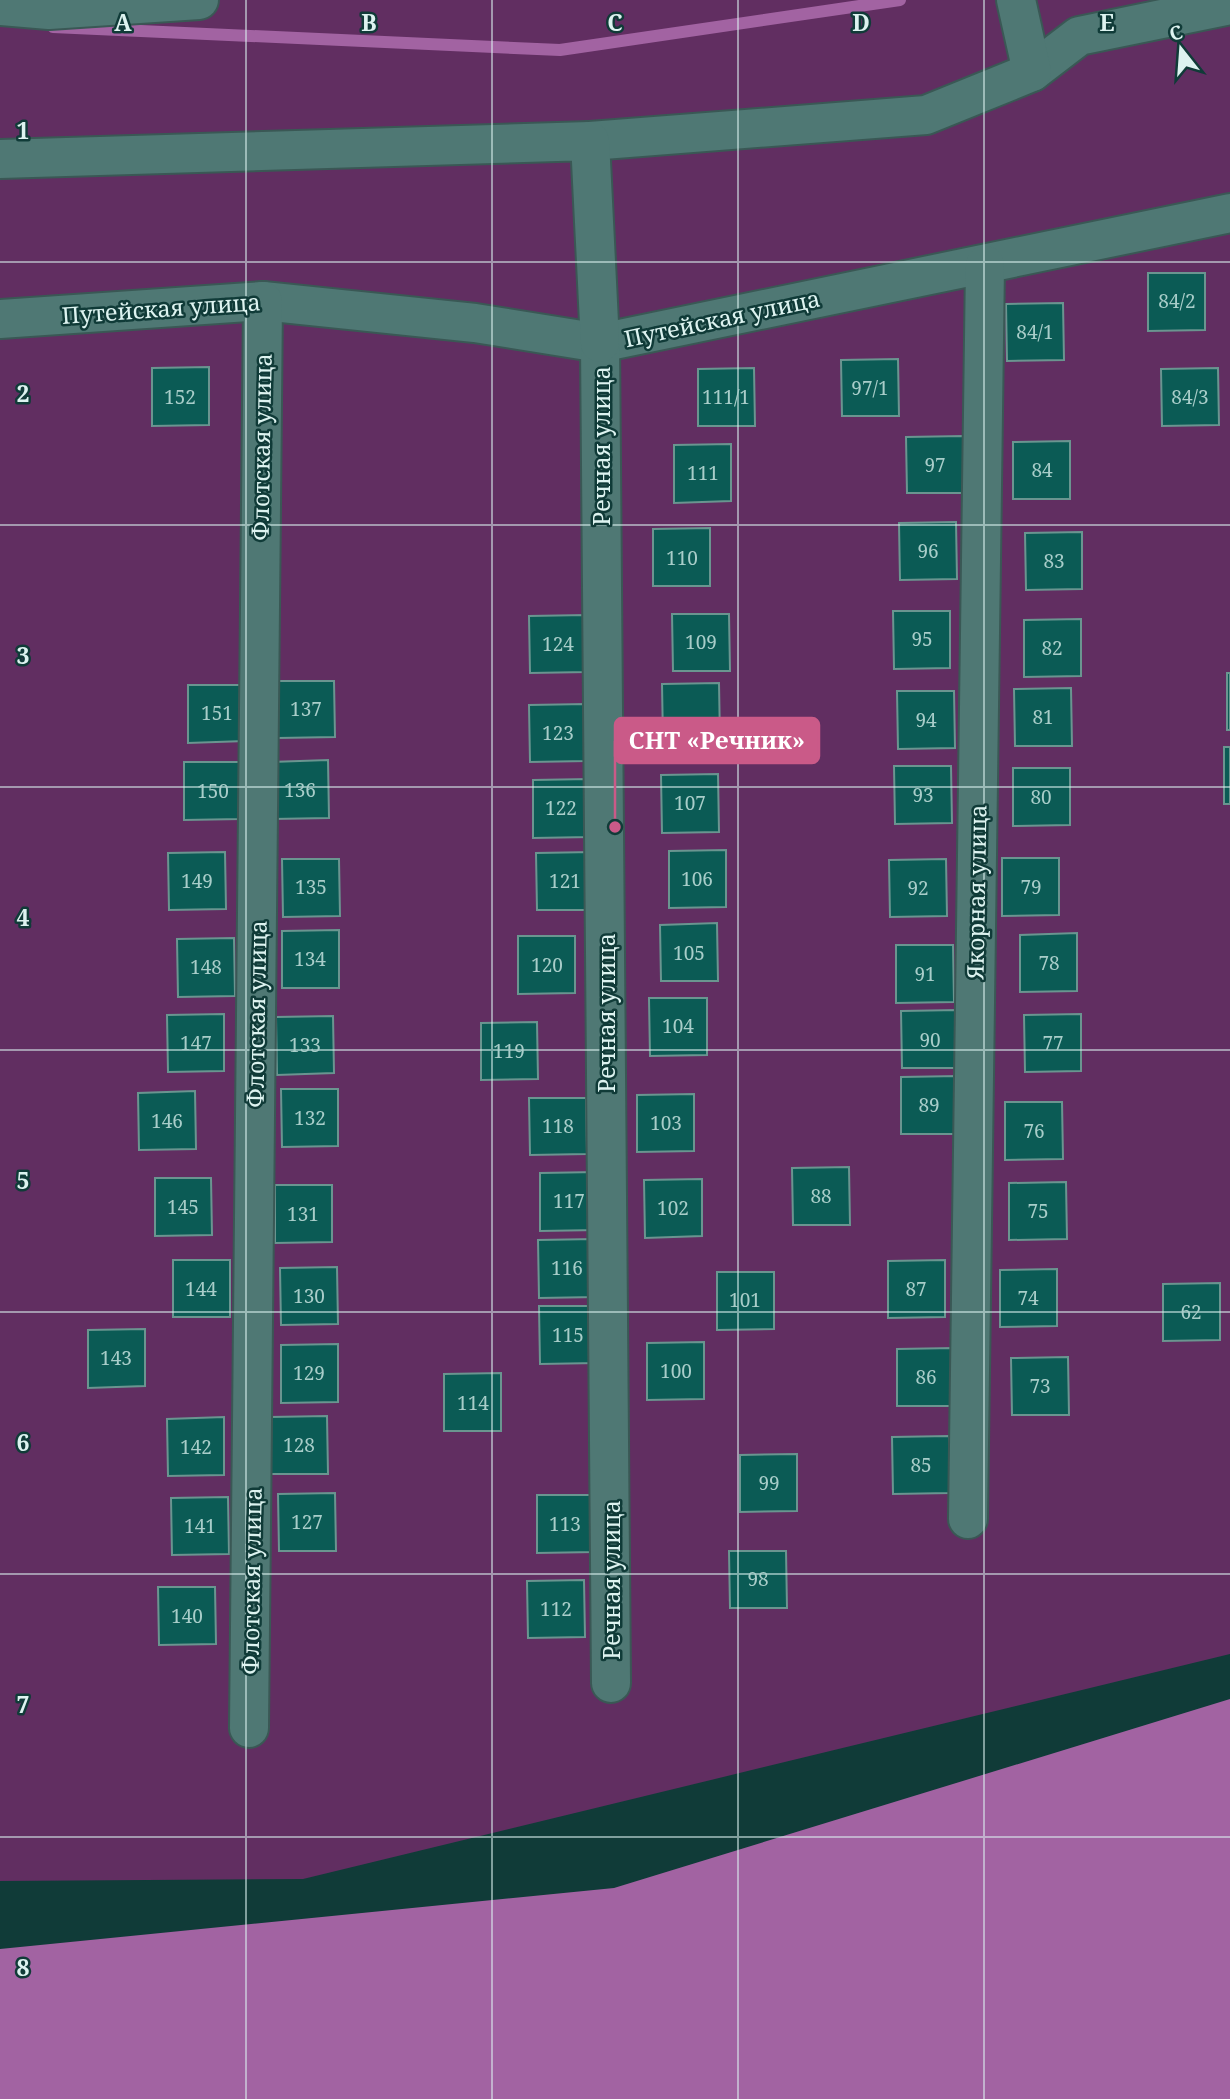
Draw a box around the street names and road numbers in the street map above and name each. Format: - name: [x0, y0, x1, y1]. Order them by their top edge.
- street label: Путейская улица: [621, 282, 823, 354]
- street label: Путейская улица: [60, 285, 262, 331]
- street label: Флотская улица: [243, 353, 279, 541]
- street label: Речная улица: [585, 366, 617, 526]
- street label: Якорная улица: [958, 804, 994, 981]
- street label: Флотская улица: [238, 920, 274, 1108]
- street label: Речная улица: [590, 933, 622, 1093]
- street label: Флотская улица: [233, 1487, 269, 1675]
- street label: Речная улица: [595, 1500, 627, 1660]

